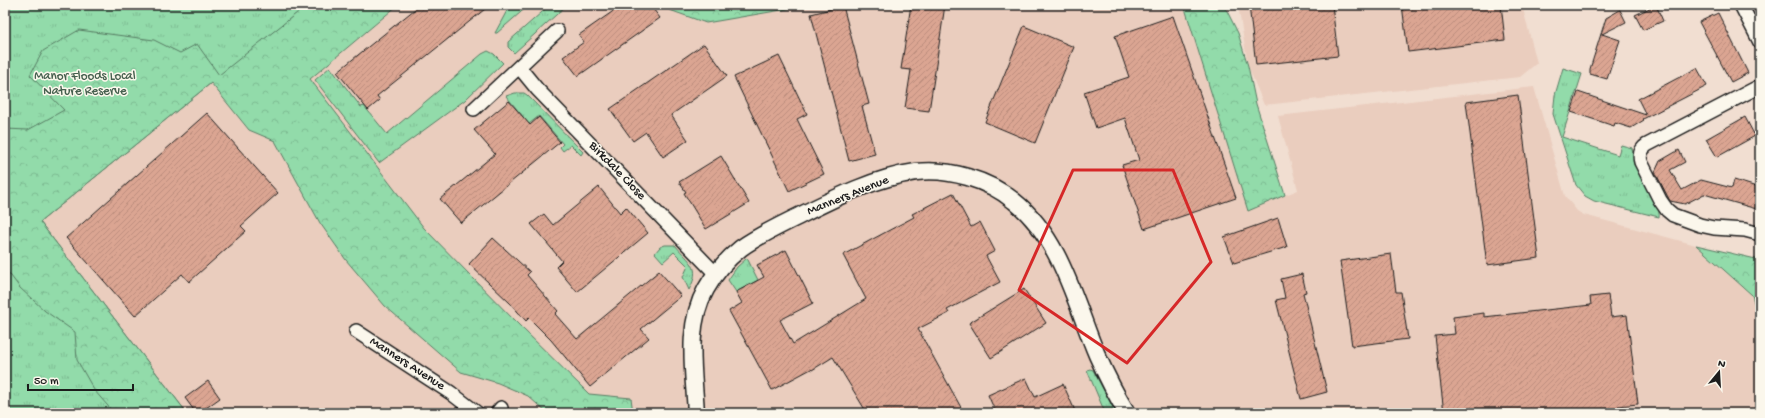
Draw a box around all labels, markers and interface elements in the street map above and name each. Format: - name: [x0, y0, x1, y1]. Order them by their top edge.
- park label: Manor Floods Local Nature Reserve: [34, 69, 136, 99]
- street label: Birkdale Close: [585, 138, 649, 204]
- street label: Manners Avenue: [805, 173, 891, 219]
- street label: Manners Avenue: [366, 334, 448, 394]
- north arrow: [1699, 352, 1739, 392]
- text: N: [1716, 358, 1727, 371]
- scale bar: [28, 366, 133, 392]
- text: 50 m: [34, 375, 59, 389]

